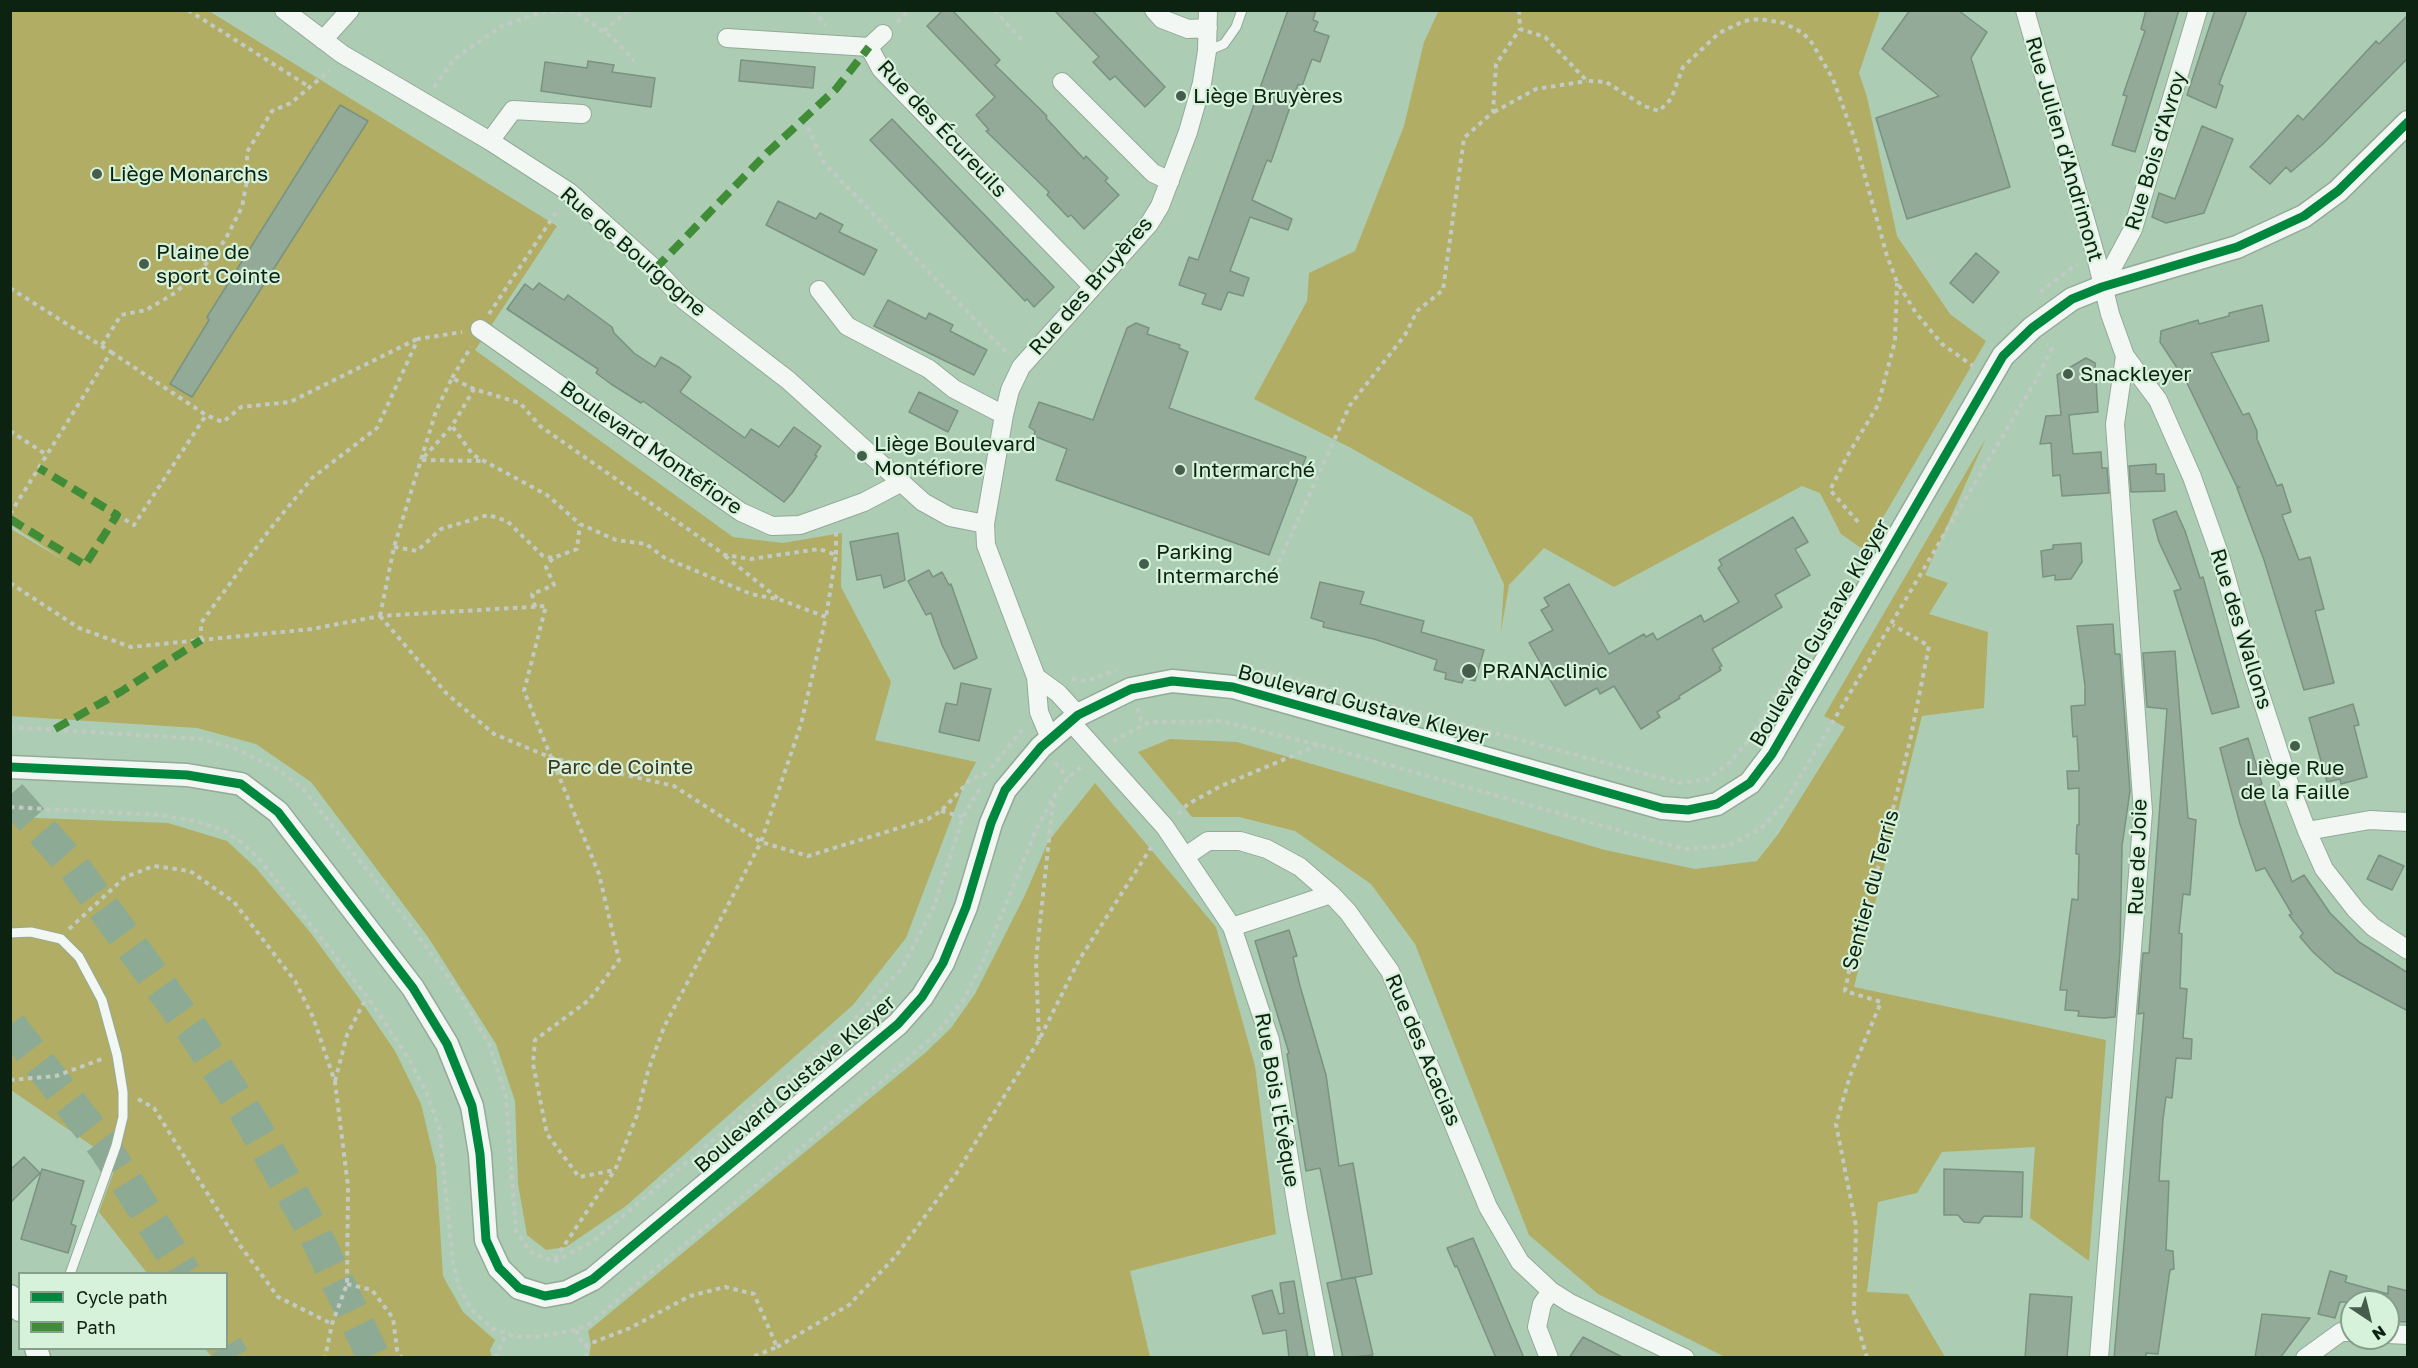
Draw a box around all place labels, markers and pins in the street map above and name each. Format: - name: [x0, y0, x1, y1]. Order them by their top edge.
- place label: Liège Bruyères: [1193, 83, 1343, 109]
- marker: Liège Bruyères: [1174, 89, 1188, 103]
- place label: Liège Monarchs: [109, 161, 268, 187]
- marker: Liège Monarchs: [90, 167, 104, 181]
- place label: Plaine de sport Cointe: [156, 239, 281, 289]
- marker: Plaine de sport Cointe: [137, 257, 151, 271]
- place label: Snackleyer: [2080, 361, 2192, 387]
- marker: Snackleyer: [2061, 367, 2075, 381]
- place label: Liège Boulevard Montéfiore: [874, 431, 1036, 481]
- marker: Liège Boulevard Montéfiore: [855, 449, 869, 463]
- place label: Intermarché: [1192, 457, 1315, 483]
- marker: Intermarché: [1173, 463, 1187, 477]
- place label: Parking Intermarché: [1156, 539, 1279, 589]
- marker: Parking Intermarché: [1137, 557, 1151, 571]
- place label: PRANAclinic: [1482, 658, 1608, 684]
- marker: PRANAclinic: [1460, 662, 1478, 680]
- marker: Liège Rue de la Faille: [2288, 739, 2302, 753]
- place label: Liège Rue de la Faille: [2240, 755, 2350, 805]

